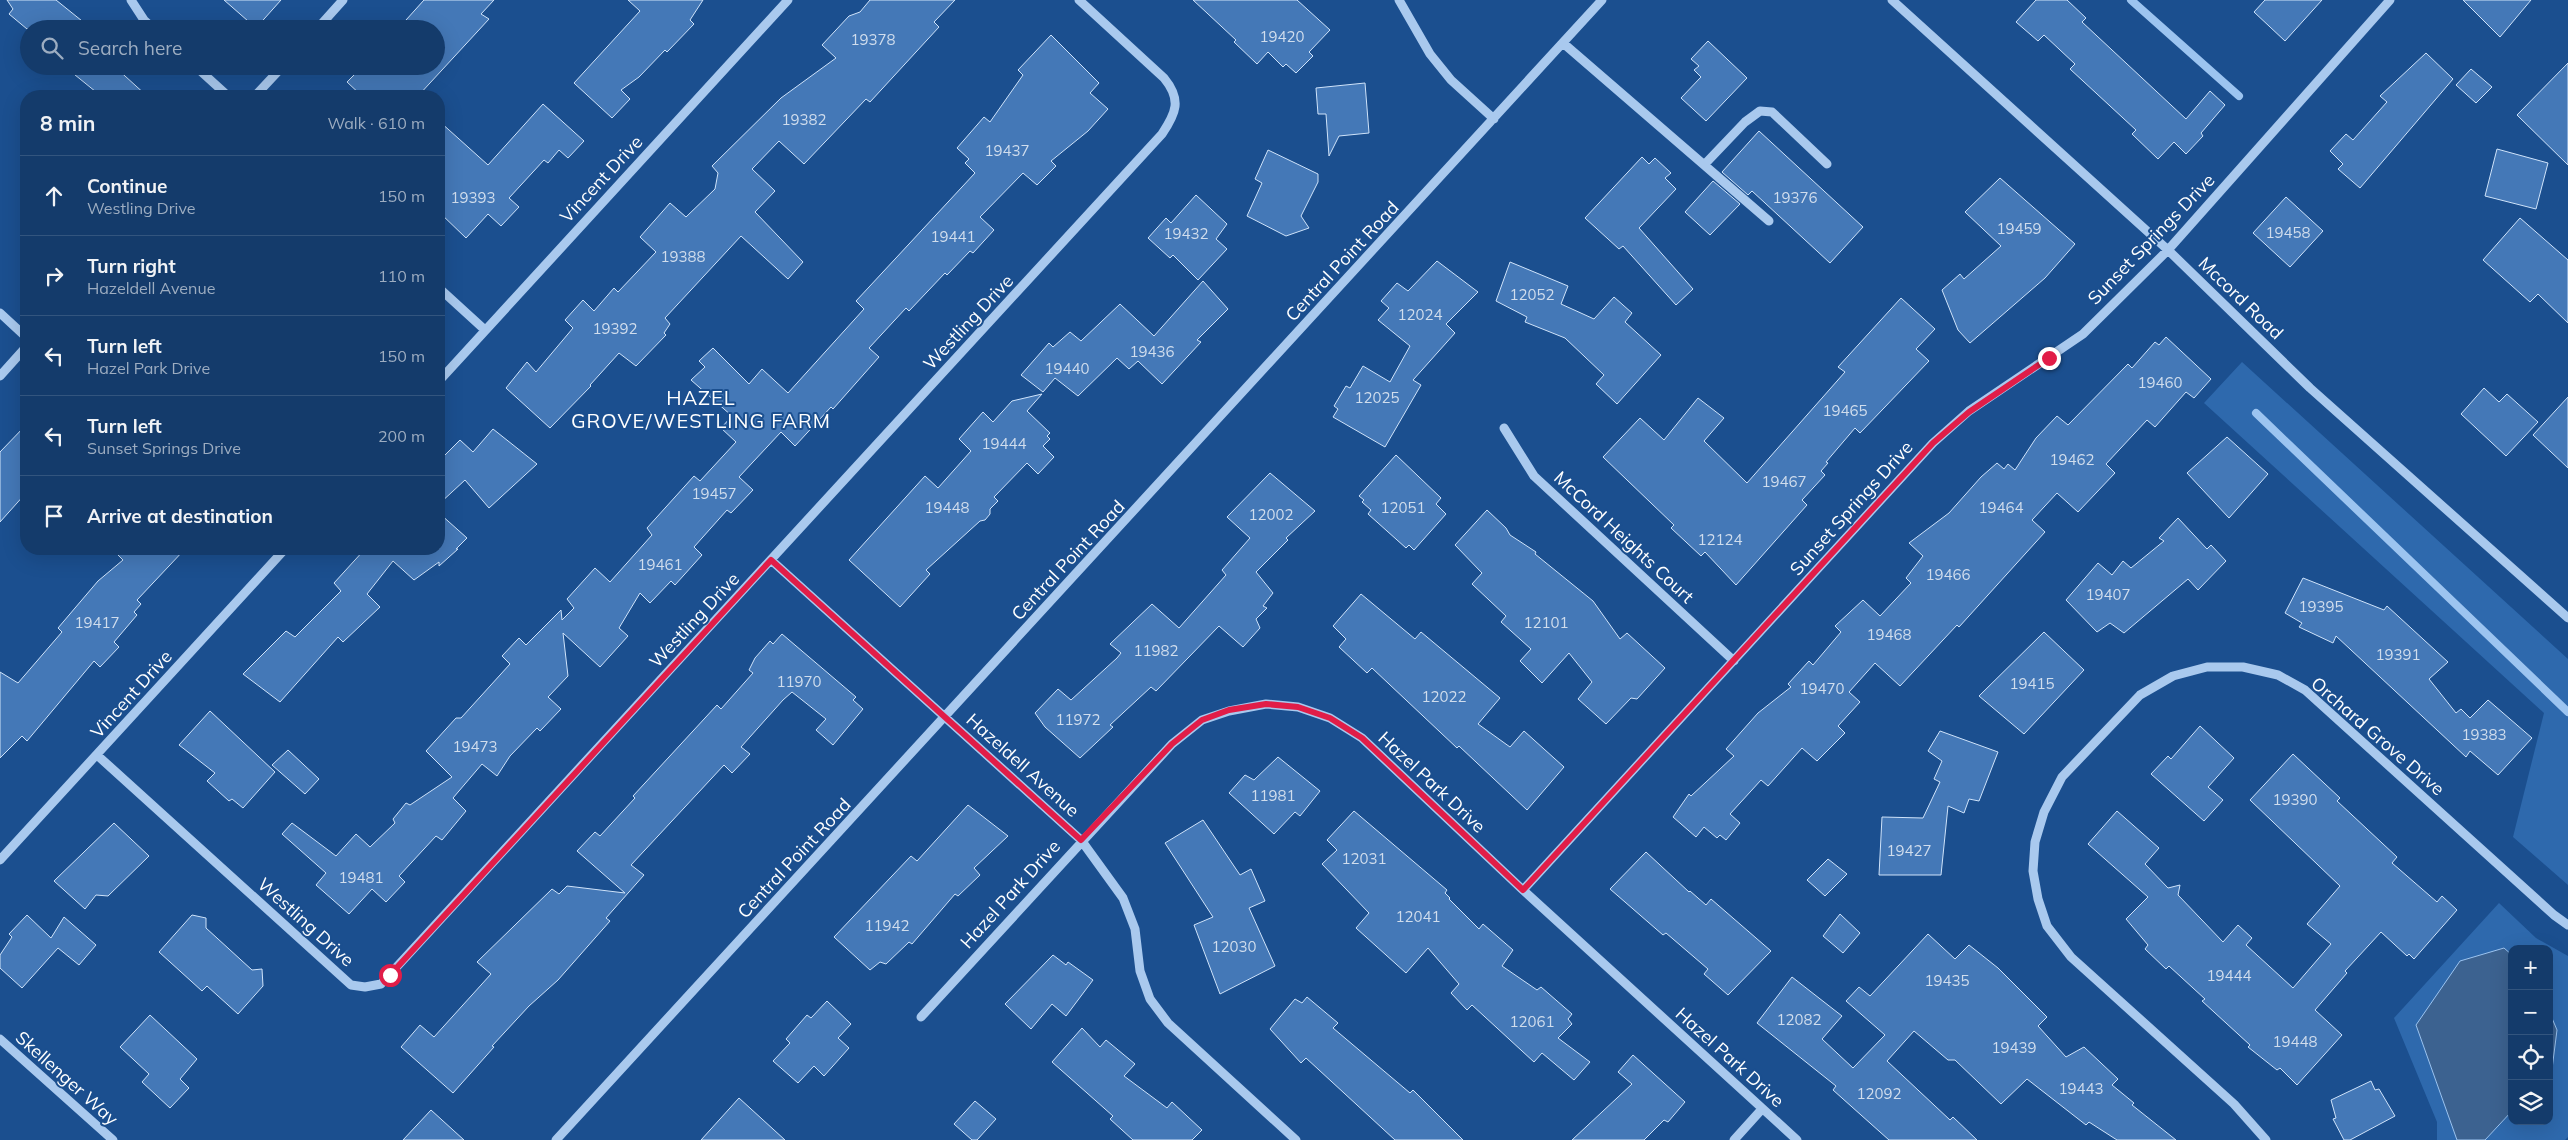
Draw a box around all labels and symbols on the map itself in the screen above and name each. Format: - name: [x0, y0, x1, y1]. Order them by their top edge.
- house number: 19420: [1259, 27, 1305, 46]
- house number: 19378: [850, 30, 896, 49]
- house number: 19382: [781, 110, 827, 129]
- street label: Vincent Drive: [555, 131, 647, 227]
- house number: 19437: [984, 141, 1030, 160]
- street label: Sunset Springs Drive: [2083, 169, 2219, 309]
- house number: 19393: [450, 188, 496, 207]
- house number: 19376: [1772, 188, 1818, 207]
- street label: Central Point Road: [1280, 196, 1404, 326]
- house number: 19459: [1996, 219, 2042, 238]
- house number: 19458: [2265, 223, 2311, 242]
- house number: 19432: [1163, 224, 1209, 243]
- house number: 19441: [930, 227, 976, 246]
- house number: 19388: [660, 247, 706, 266]
- street label: Mccord Road: [2194, 252, 2288, 344]
- street label: Westling Drive: [918, 270, 1018, 374]
- house number: 12052: [1509, 285, 1555, 304]
- house number: 12024: [1397, 305, 1443, 324]
- house number: 19392: [592, 319, 638, 338]
- house number: 19436: [1129, 342, 1175, 361]
- route end: [2038, 347, 2061, 370]
- house number: 19440: [1044, 359, 1090, 378]
- house number: 19460: [2137, 373, 2183, 392]
- district label: HAZEL GROVE/WESTLING FARM: [571, 385, 831, 433]
- house number: 12025: [1354, 388, 1400, 407]
- house number: 19465: [1822, 401, 1868, 420]
- house number: 19444: [981, 434, 1027, 453]
- street label: Sunset Springs Drive: [1785, 436, 1917, 580]
- house number: 19462: [2049, 450, 2095, 469]
- street label: McCord Heights Court: [1549, 466, 1699, 608]
- house number: 19467: [1761, 472, 1807, 491]
- house number: 19457: [691, 484, 737, 503]
- street label: Central Point Road: [1006, 495, 1130, 625]
- house number: 19448: [924, 498, 970, 517]
- house number: 12051: [1380, 498, 1426, 517]
- house number: 19464: [1978, 498, 2024, 517]
- house number: 12002: [1248, 505, 1294, 524]
- house number: 12124: [1697, 530, 1743, 549]
- house number: 19461: [637, 555, 683, 574]
- house number: 19466: [1925, 565, 1971, 584]
- street label: Westling Drive: [644, 568, 744, 672]
- house number: 19407: [2085, 585, 2131, 604]
- house number: 19395: [2298, 597, 2344, 616]
- house number: 19417: [74, 613, 120, 632]
- house number: 12101: [1523, 613, 1569, 632]
- house number: 19468: [1866, 625, 1912, 644]
- house number: 11982: [1133, 641, 1179, 660]
- street label: Vincent Drive: [85, 645, 177, 743]
- house number: 19391: [2375, 645, 2421, 664]
- house number: 11970: [776, 672, 822, 691]
- street label: Orchard Grove Drive: [2306, 672, 2450, 800]
- house number: 19415: [2009, 674, 2055, 693]
- house number: 19470: [1799, 679, 1845, 698]
- house number: 12022: [1421, 687, 1467, 706]
- street label: Hazeldell Avenue: [962, 708, 1084, 822]
- house number: 11972: [1055, 710, 1101, 729]
- house number: 19383: [2461, 725, 2507, 744]
- street label: Hazel Park Drive: [1373, 726, 1491, 838]
- house number: 19473: [452, 737, 498, 756]
- house number: 11981: [1250, 786, 1296, 805]
- house number: 19390: [2272, 790, 2318, 809]
- street label: Central Point Road: [732, 793, 856, 923]
- street label: Hazel Park Drive: [955, 835, 1065, 953]
- house number: 19427: [1886, 841, 1932, 860]
- house number: 12031: [1341, 849, 1387, 868]
- house number: 19481: [338, 868, 384, 887]
- street label: Westling Drive: [253, 873, 359, 971]
- house number: 12041: [1395, 907, 1441, 926]
- house number: 11942: [864, 916, 910, 935]
- house number: 12030: [1211, 937, 1257, 956]
- route start: [379, 964, 402, 987]
- house number: 19444: [2206, 966, 2252, 985]
- house number: 19435: [1924, 971, 1970, 990]
- street label: Hazel Park Drive: [1671, 1002, 1789, 1112]
- house number: 12082: [1776, 1010, 1822, 1029]
- house number: 12061: [1509, 1012, 1555, 1031]
- street label: Skellenger Way: [11, 1026, 123, 1130]
- house number: 19448: [2272, 1032, 2318, 1051]
- house number: 19439: [1991, 1038, 2037, 1057]
- house number: 19443: [2058, 1079, 2104, 1098]
- house number: 12092: [1856, 1084, 1902, 1103]

